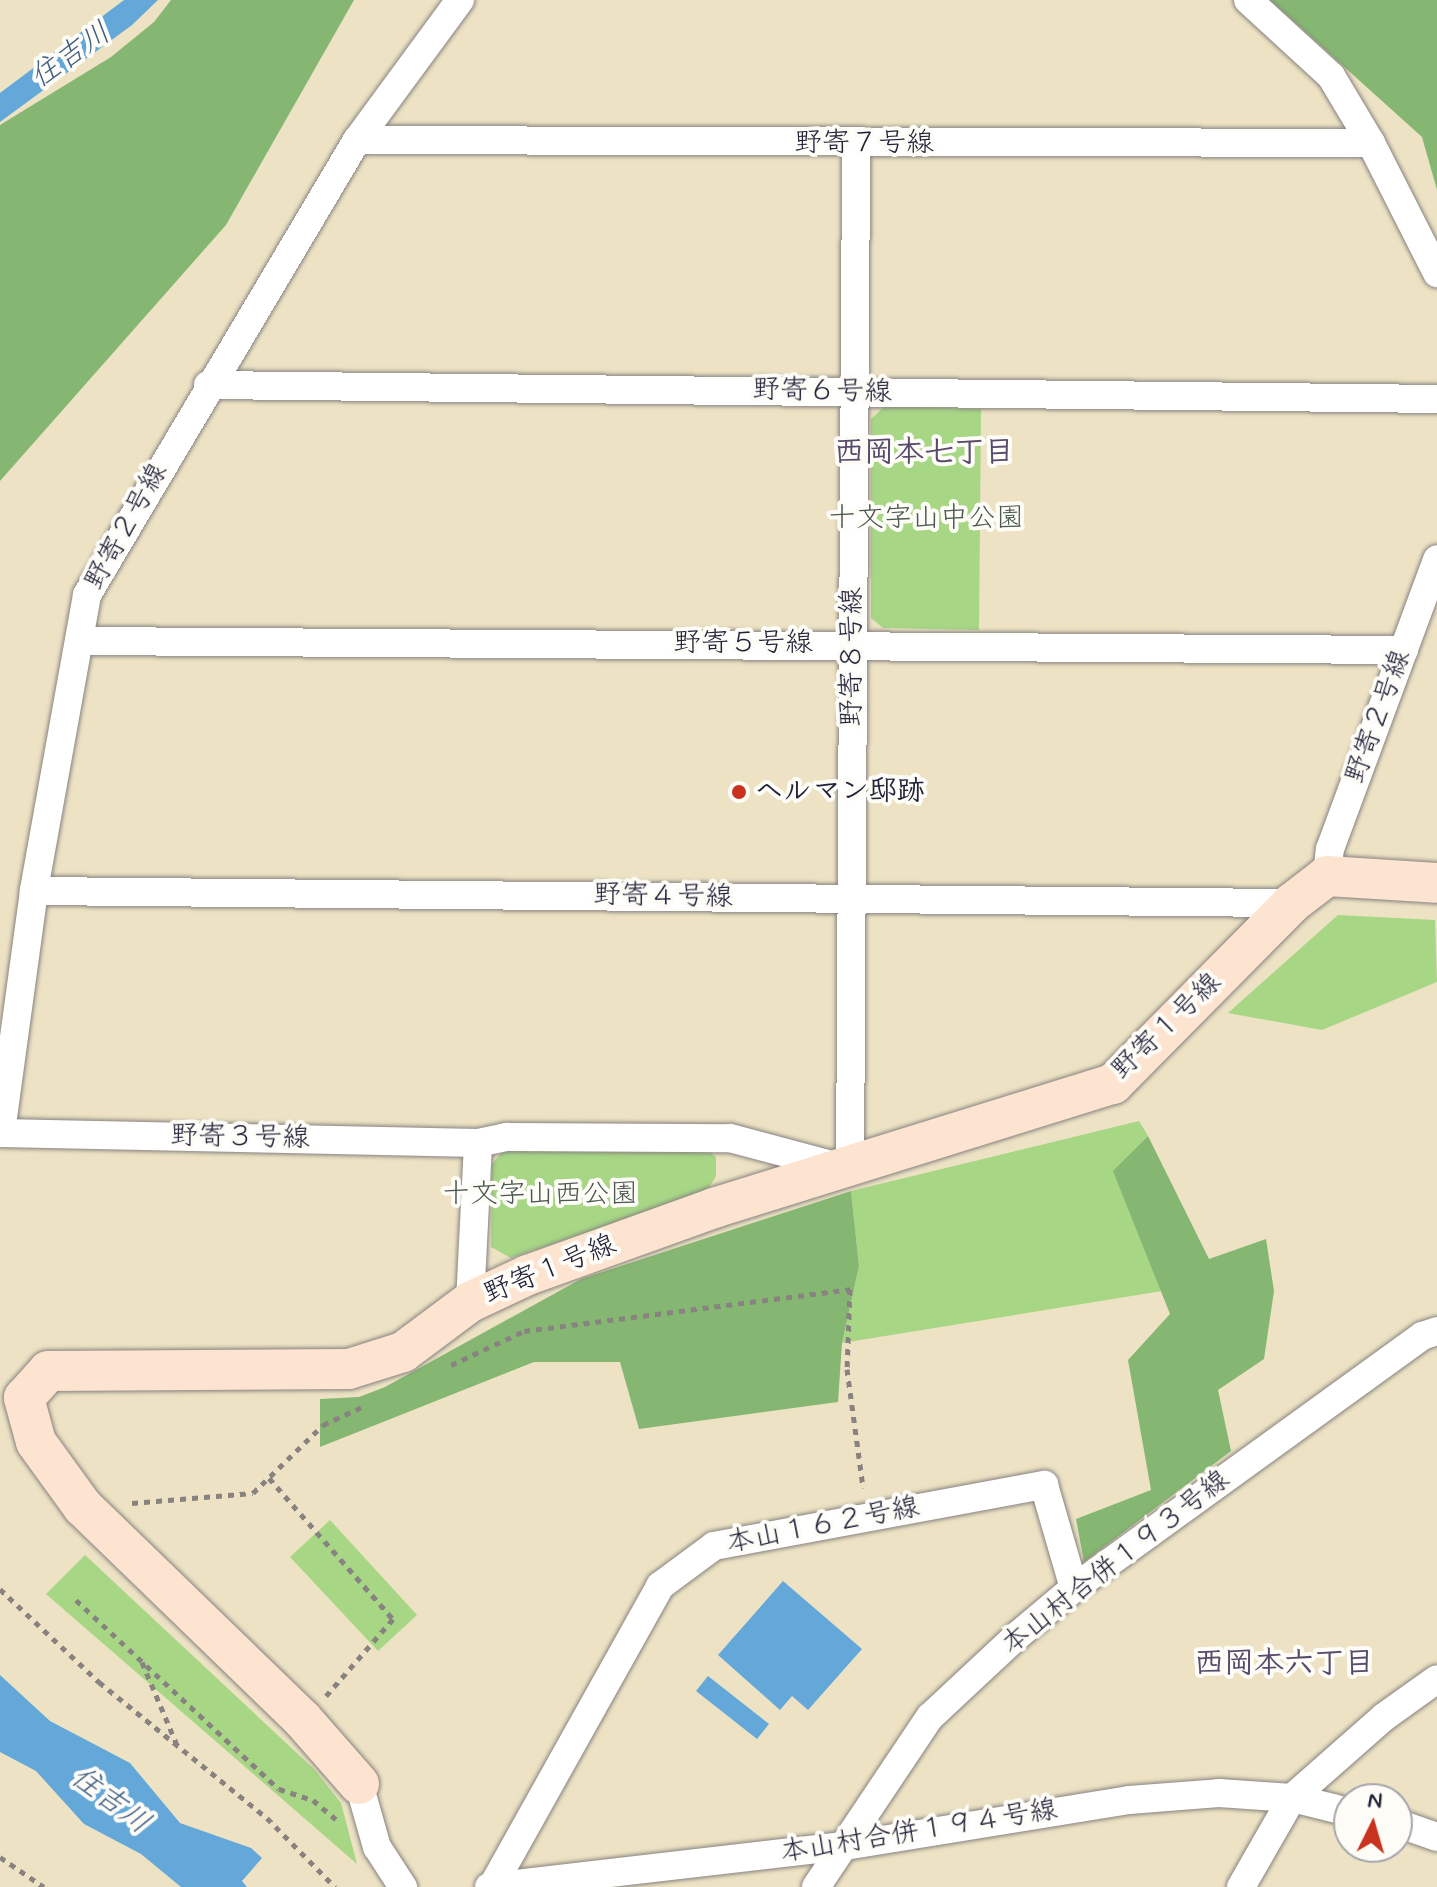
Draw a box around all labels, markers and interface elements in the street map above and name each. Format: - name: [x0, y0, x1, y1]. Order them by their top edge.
- water label: 住吉川: [24, 15, 118, 97]
- street label: 野寄７号線: [794, 127, 934, 161]
- street label: 野寄６号線: [752, 374, 892, 410]
- district label: 西岡本七丁目: [834, 435, 1014, 471]
- street label: 野寄２号線: [78, 458, 176, 596]
- park label: 十文字山中公園: [828, 502, 1024, 536]
- street label: 野寄８号線: [836, 587, 870, 727]
- street label: 野寄５号線: [673, 627, 813, 661]
- street label: 野寄２号線: [1339, 645, 1419, 789]
- place label: ヘルマン邸跡: [755, 775, 923, 809]
- marker: ヘルマン邸跡: [730, 783, 748, 801]
- street label: 野寄４号線: [593, 879, 733, 915]
- street label: 野寄１号線: [1105, 966, 1229, 1088]
- street label: 野寄３号線: [170, 1120, 310, 1156]
- park label: 十文字山西公園: [442, 1178, 638, 1212]
- street label: 野寄１号線: [479, 1228, 621, 1312]
- street label: 本山村合併１９３号線: [995, 1464, 1237, 1662]
- street label: 本山１６２号線: [724, 1491, 922, 1561]
- district label: 西岡本六丁目: [1194, 1646, 1374, 1682]
- water label: 住吉川: [63, 1760, 157, 1842]
- north arrow: [1333, 1783, 1413, 1863]
- text: N: [1366, 1786, 1383, 1816]
- street label: 本山村合併１９４号線: [778, 1794, 1060, 1870]

